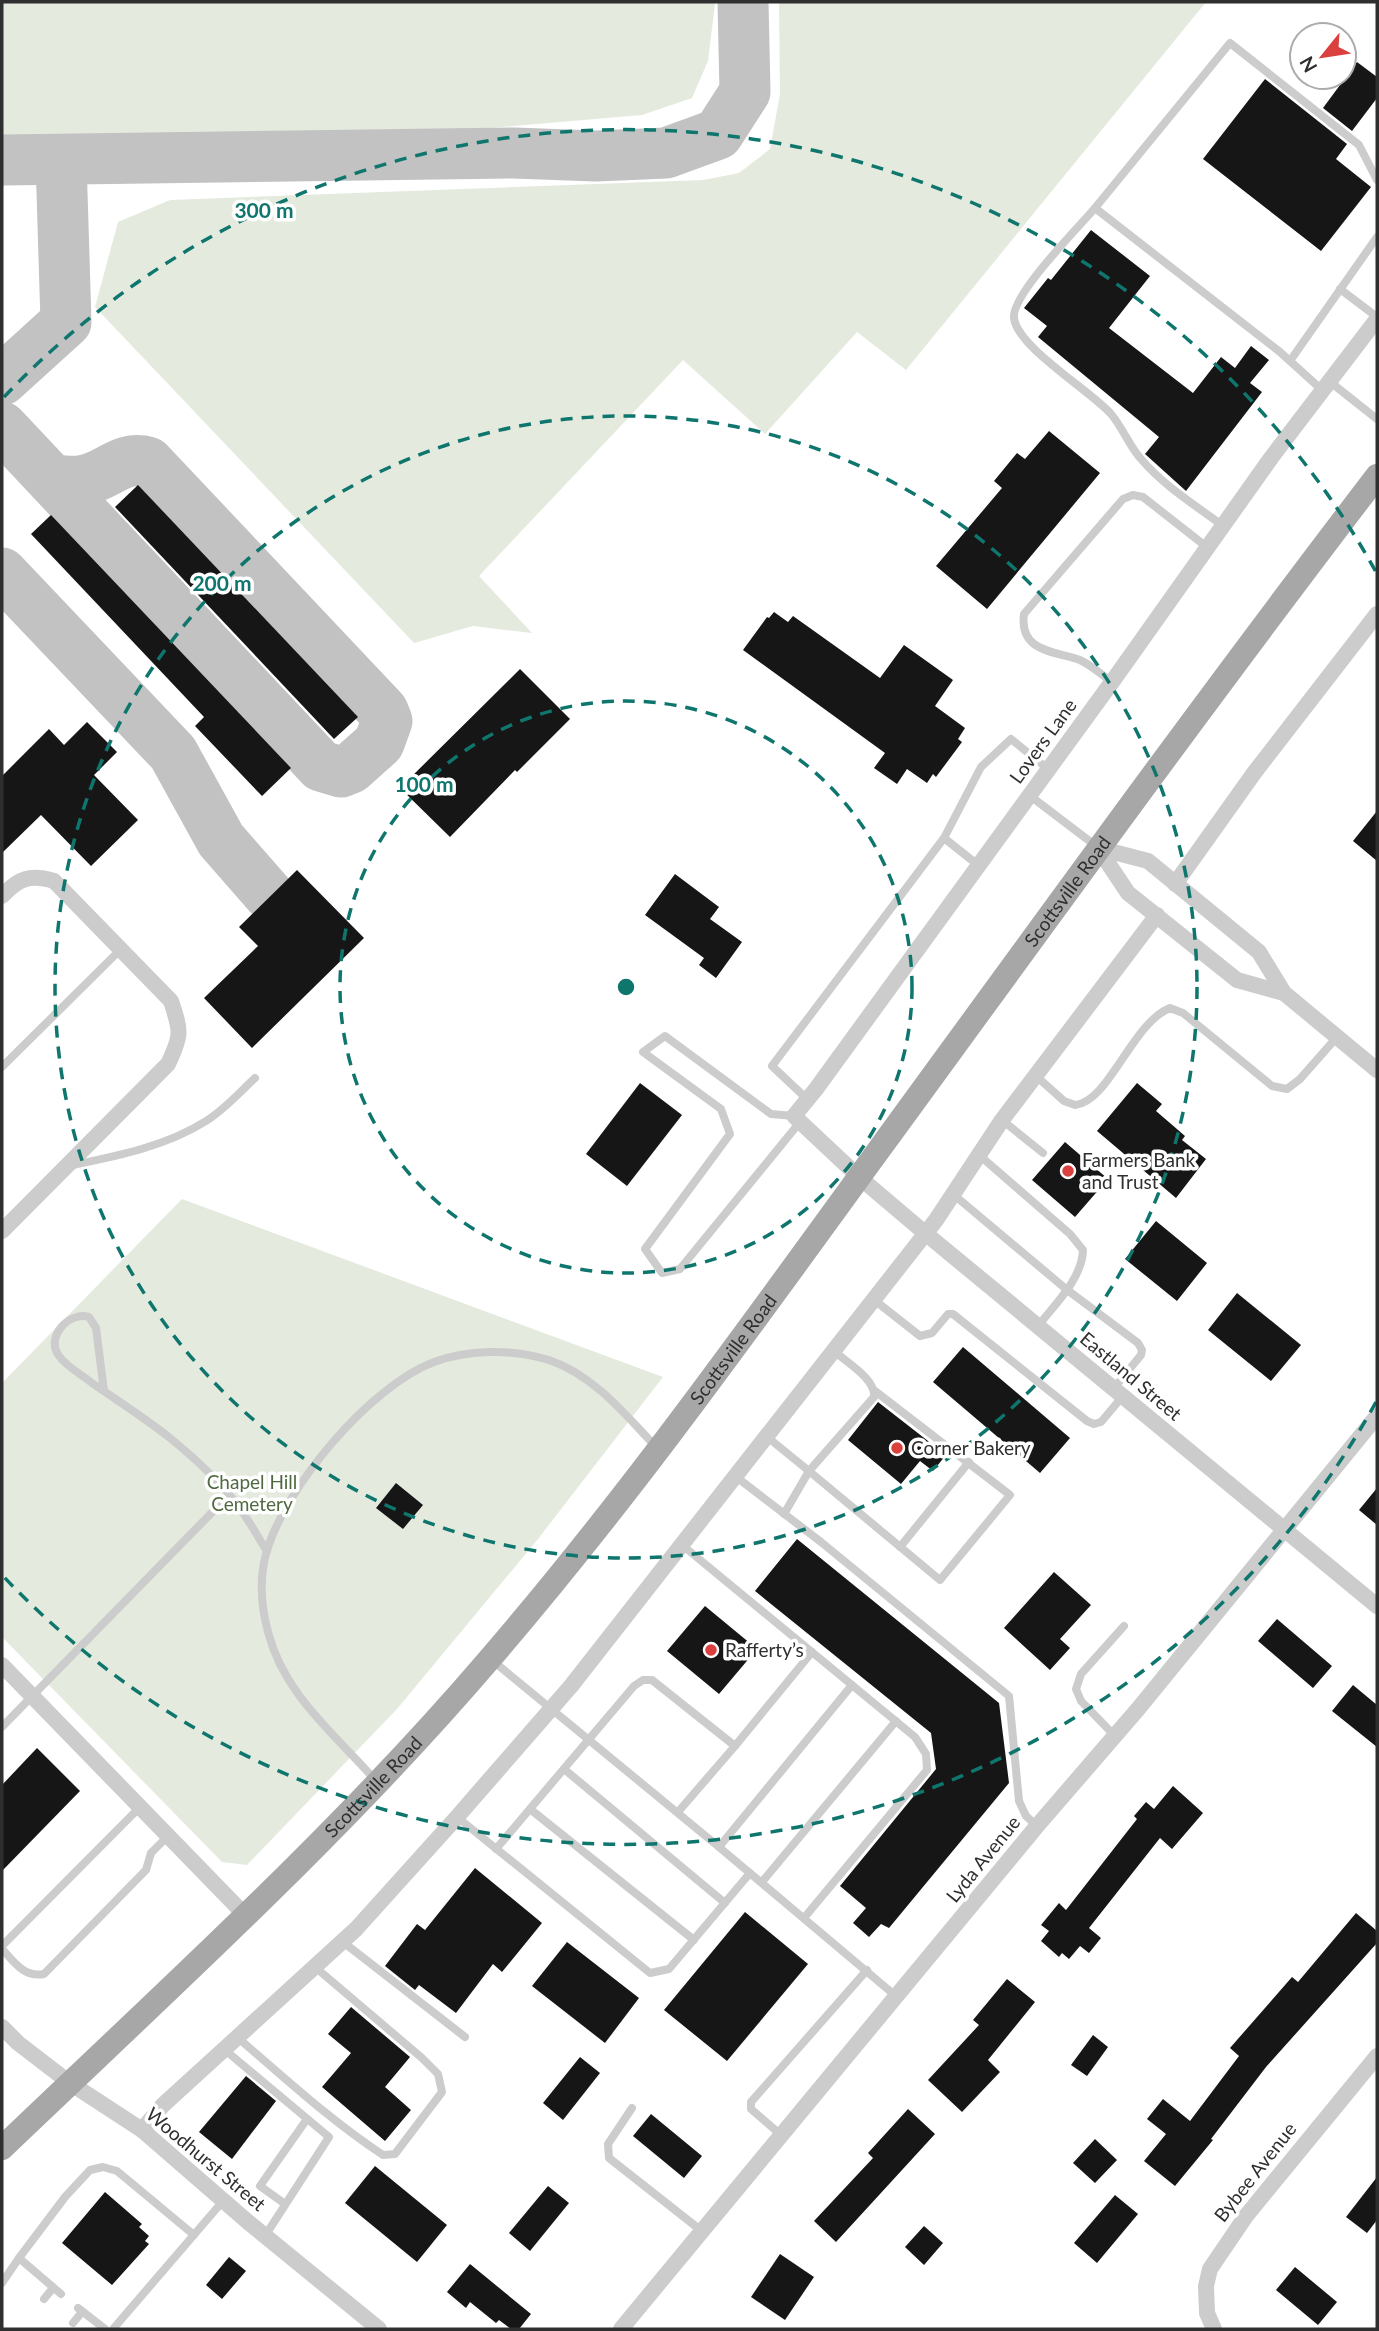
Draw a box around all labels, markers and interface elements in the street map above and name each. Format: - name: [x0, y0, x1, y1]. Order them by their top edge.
- north arrow: [1288, 21, 1358, 91]
- text: N: [1294, 53, 1321, 77]
- text: 300 m: [234, 197, 294, 222]
- text: 200 m: [192, 570, 252, 595]
- street label: Lovers Lane: [1004, 694, 1081, 787]
- text: 100 m: [394, 771, 454, 796]
- street label: Scottsville Road: [1019, 831, 1115, 951]
- centre of rings: [614, 975, 638, 999]
- place label: Farmers Bank and Trust: [1082, 1148, 1196, 1193]
- marker: Farmers Bank and Trust: [1060, 1163, 1076, 1179]
- street label: Scottsville Road: [685, 1289, 781, 1409]
- street label: Eastland Street: [1076, 1327, 1187, 1425]
- place label: Corner Bakery: [911, 1436, 1031, 1459]
- marker: Corner Bakery: [889, 1440, 905, 1456]
- park label: Chapel Hill Cemetery: [207, 1470, 297, 1515]
- place label: Rafferty’s: [725, 1638, 804, 1661]
- marker: Rafferty’s: [703, 1642, 719, 1658]
- street label: Scottsville Road: [319, 1731, 426, 1842]
- street label: Lyda Avenue: [941, 1811, 1025, 1907]
- street label: Woodhurst Street: [142, 2102, 271, 2215]
- street label: Bybee Avenue: [1209, 2117, 1301, 2226]

